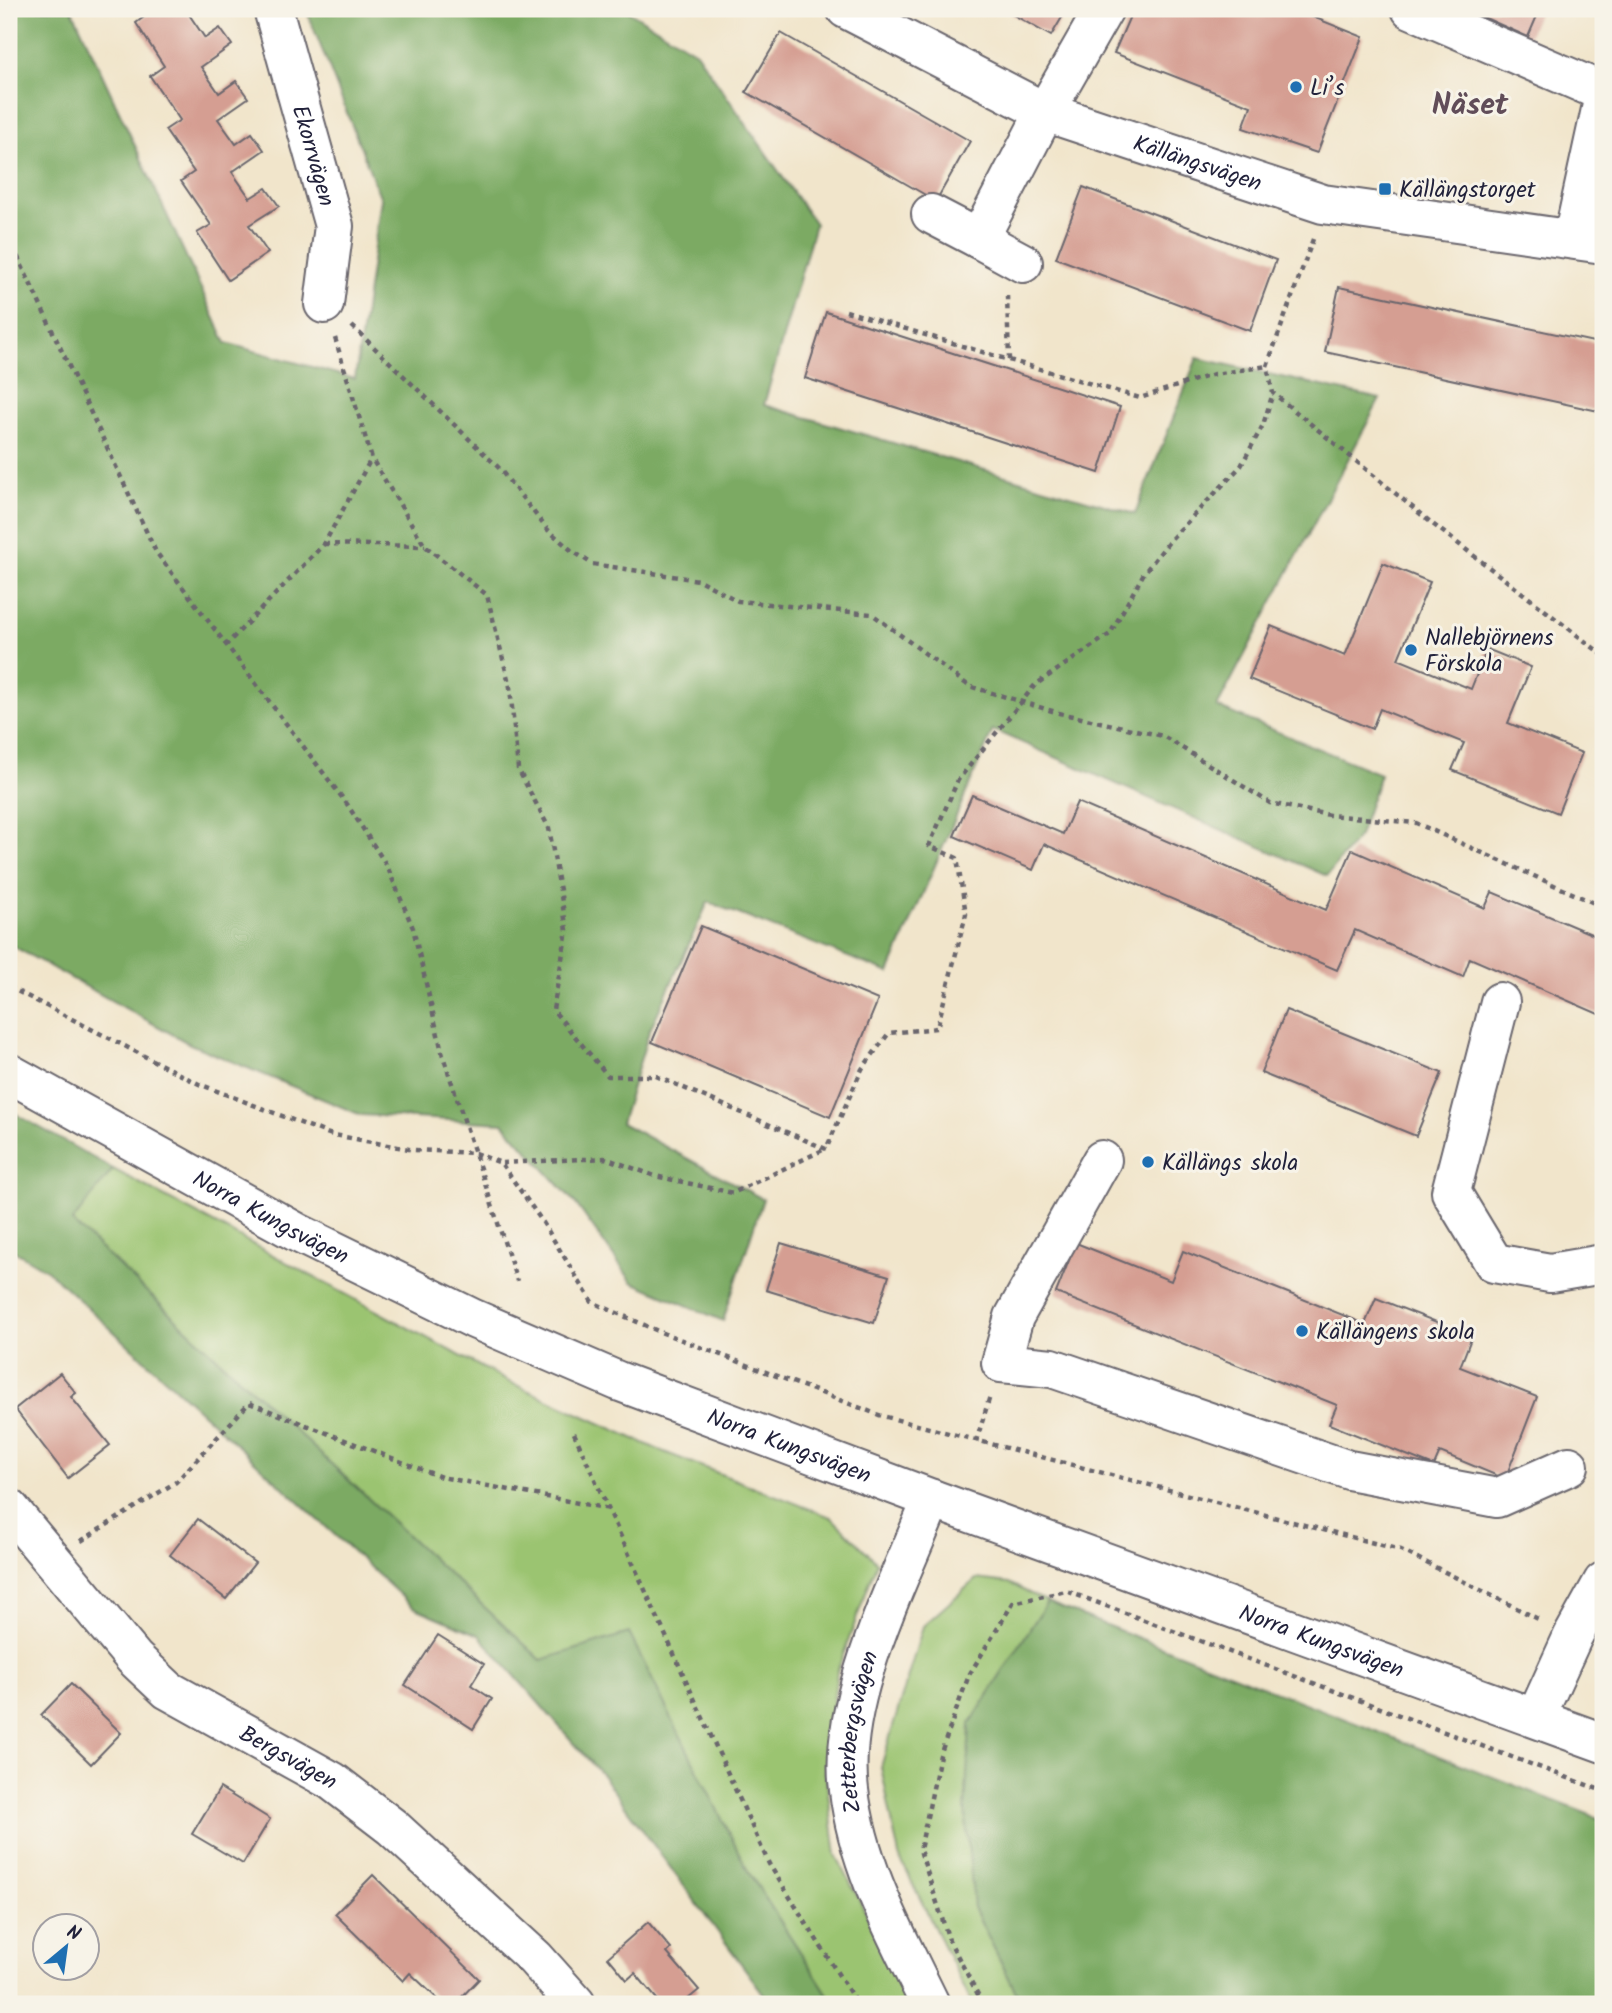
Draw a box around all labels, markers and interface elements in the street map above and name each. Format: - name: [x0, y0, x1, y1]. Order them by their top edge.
- place label: Li’s: [1310, 71, 1345, 107]
- marker: Li’s: [1288, 79, 1304, 95]
- district label: Näset: [1432, 82, 1509, 130]
- street label: Ekorrvägen: [281, 101, 344, 211]
- street label: Källängsvägen: [1128, 126, 1266, 203]
- place label: Källängstorget: [1399, 173, 1537, 209]
- marker: Källängstorget: [1377, 181, 1393, 197]
- place label: Nallebjörnens Förskola: [1425, 621, 1554, 683]
- marker: Nallebjörnens Förskola: [1403, 642, 1419, 658]
- place label: Källängs skola: [1162, 1146, 1298, 1182]
- marker: Källängs skola: [1140, 1154, 1156, 1170]
- street label: Norra Kungsvägen: [185, 1162, 355, 1275]
- place label: Källängens skola: [1316, 1315, 1475, 1351]
- marker: Källängens skola: [1294, 1323, 1310, 1339]
- street label: Norra Kungsvägen: [701, 1400, 876, 1495]
- street label: Norra Kungsvägen: [1233, 1596, 1408, 1689]
- street label: Zetterbergsvägen: [831, 1646, 889, 1816]
- street label: Bergsvägen: [232, 1717, 343, 1801]
- north arrow: [32, 1912, 102, 1982]
- text: N: [61, 1918, 86, 1950]

